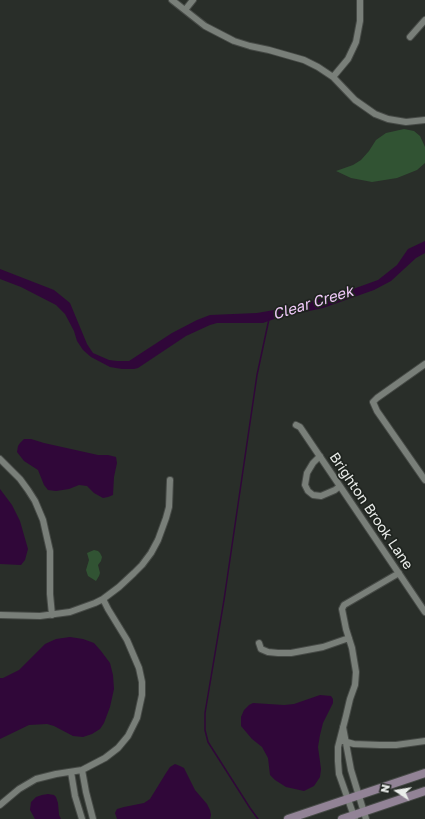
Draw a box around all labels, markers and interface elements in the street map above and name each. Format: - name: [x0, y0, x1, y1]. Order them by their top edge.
- water label: Clear Creek: [270, 282, 356, 324]
- street label: Brighton Brook Lane: [326, 449, 416, 573]
- north arrow: [377, 771, 417, 811]
- text: N: [378, 783, 392, 794]

